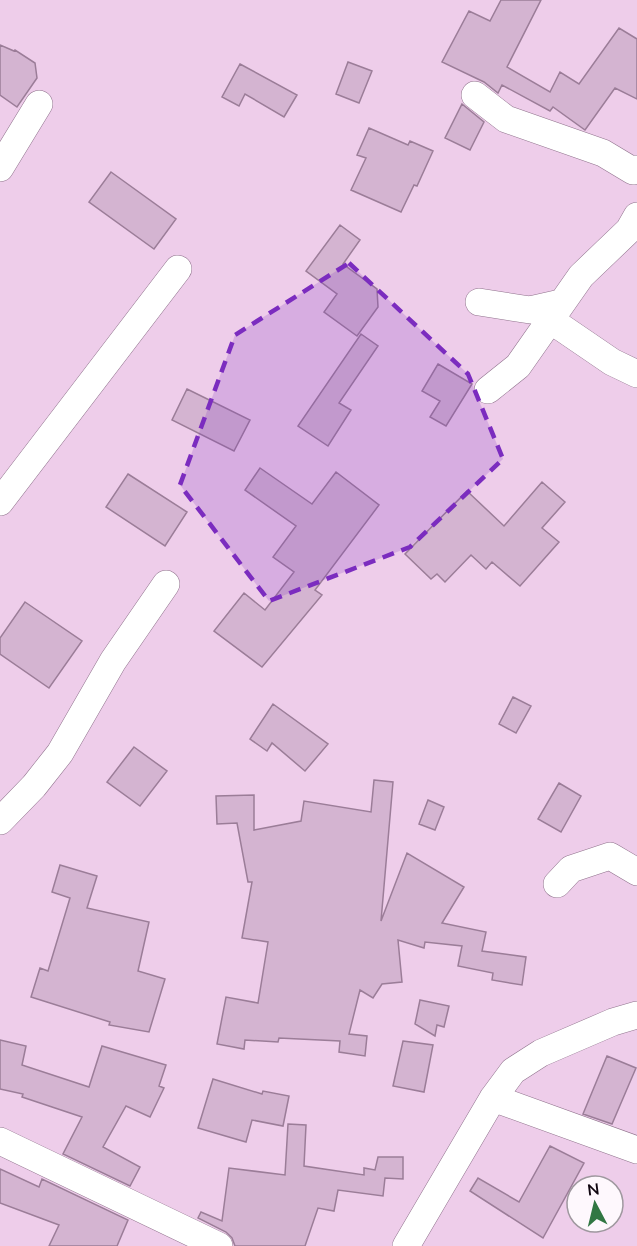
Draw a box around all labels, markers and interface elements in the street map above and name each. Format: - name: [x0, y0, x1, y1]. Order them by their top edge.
- north arrow: [565, 1174, 625, 1234]
- text: N: [586, 1178, 600, 1200]

